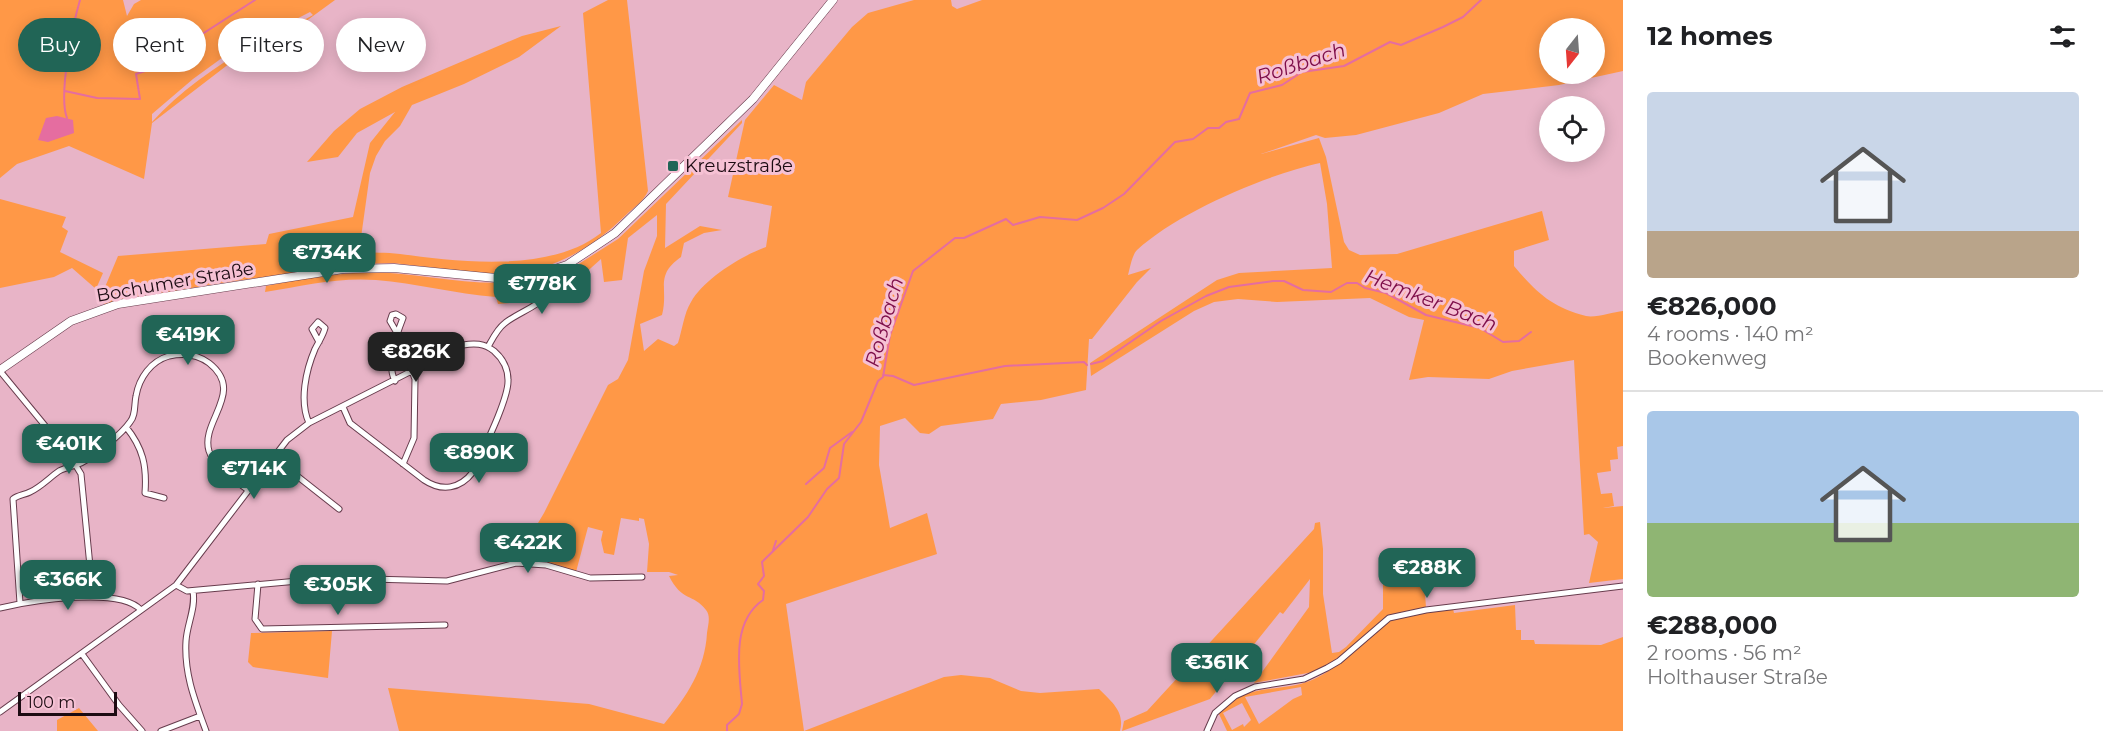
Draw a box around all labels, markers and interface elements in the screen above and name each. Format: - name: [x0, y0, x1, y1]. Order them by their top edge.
- chip: Buy: [18, 18, 101, 72]
- chip: Rent: [113, 18, 206, 72]
- chip: Filters: [218, 18, 324, 72]
- chip: New: [336, 18, 426, 72]
- north arrow: [1539, 18, 1605, 84]
- map controls: [1539, 18, 1605, 162]
- text: 12 homes: [1647, 20, 1773, 52]
- icon: filters: [2046, 20, 2079, 53]
- water label: Roßbach: [1253, 37, 1349, 89]
- button: locate: [1539, 96, 1605, 162]
- icon: home: [1809, 131, 1917, 239]
- place label: Kreuzstraße: [685, 155, 793, 177]
- marker: Kreuzstraße: [666, 159, 680, 173]
- pin: €734K: [285, 233, 369, 284]
- text: €734K: [293, 240, 361, 264]
- street label: Bochumer Straße: [95, 257, 256, 307]
- pin: €778K: [500, 264, 584, 315]
- water label: Hemker Bach: [1362, 264, 1500, 336]
- text: €778K: [508, 271, 576, 295]
- water label: Roßbach: [860, 274, 908, 370]
- text: €826,000: [1647, 290, 1777, 322]
- pin: €419K: [146, 315, 230, 366]
- text: €419K: [156, 322, 220, 346]
- text: 4 rooms · 140 m²: [1647, 322, 1814, 346]
- pin: €826K: [374, 332, 458, 383]
- text: €826K: [382, 339, 450, 363]
- text: Bookenweg: [1647, 346, 1767, 370]
- pin: €401K: [27, 424, 111, 475]
- text: €401K: [36, 431, 102, 455]
- pin: €890K: [437, 433, 521, 484]
- text: €890K: [444, 440, 514, 464]
- pin: €714K: [212, 449, 296, 500]
- icon: home: [1809, 450, 1917, 558]
- text: €714K: [221, 456, 287, 480]
- pin: €422K: [486, 523, 570, 574]
- text: €422K: [494, 530, 562, 554]
- pin: €288K: [1385, 548, 1469, 599]
- text: €288K: [1392, 555, 1462, 579]
- pin: €366K: [26, 560, 110, 611]
- pin: €305K: [296, 565, 380, 616]
- text: €366K: [34, 567, 102, 591]
- text: €305K: [304, 572, 372, 596]
- text: €288,000: [1647, 609, 1777, 641]
- text: 2 rooms · 56 m²: [1647, 641, 1802, 665]
- pin: €361K: [1175, 643, 1259, 694]
- text: €361K: [1185, 650, 1249, 674]
- text: Holthauser Straße: [1647, 665, 1828, 689]
- scale bar: [18, 689, 117, 716]
- text: 100 m: [27, 693, 75, 712]

